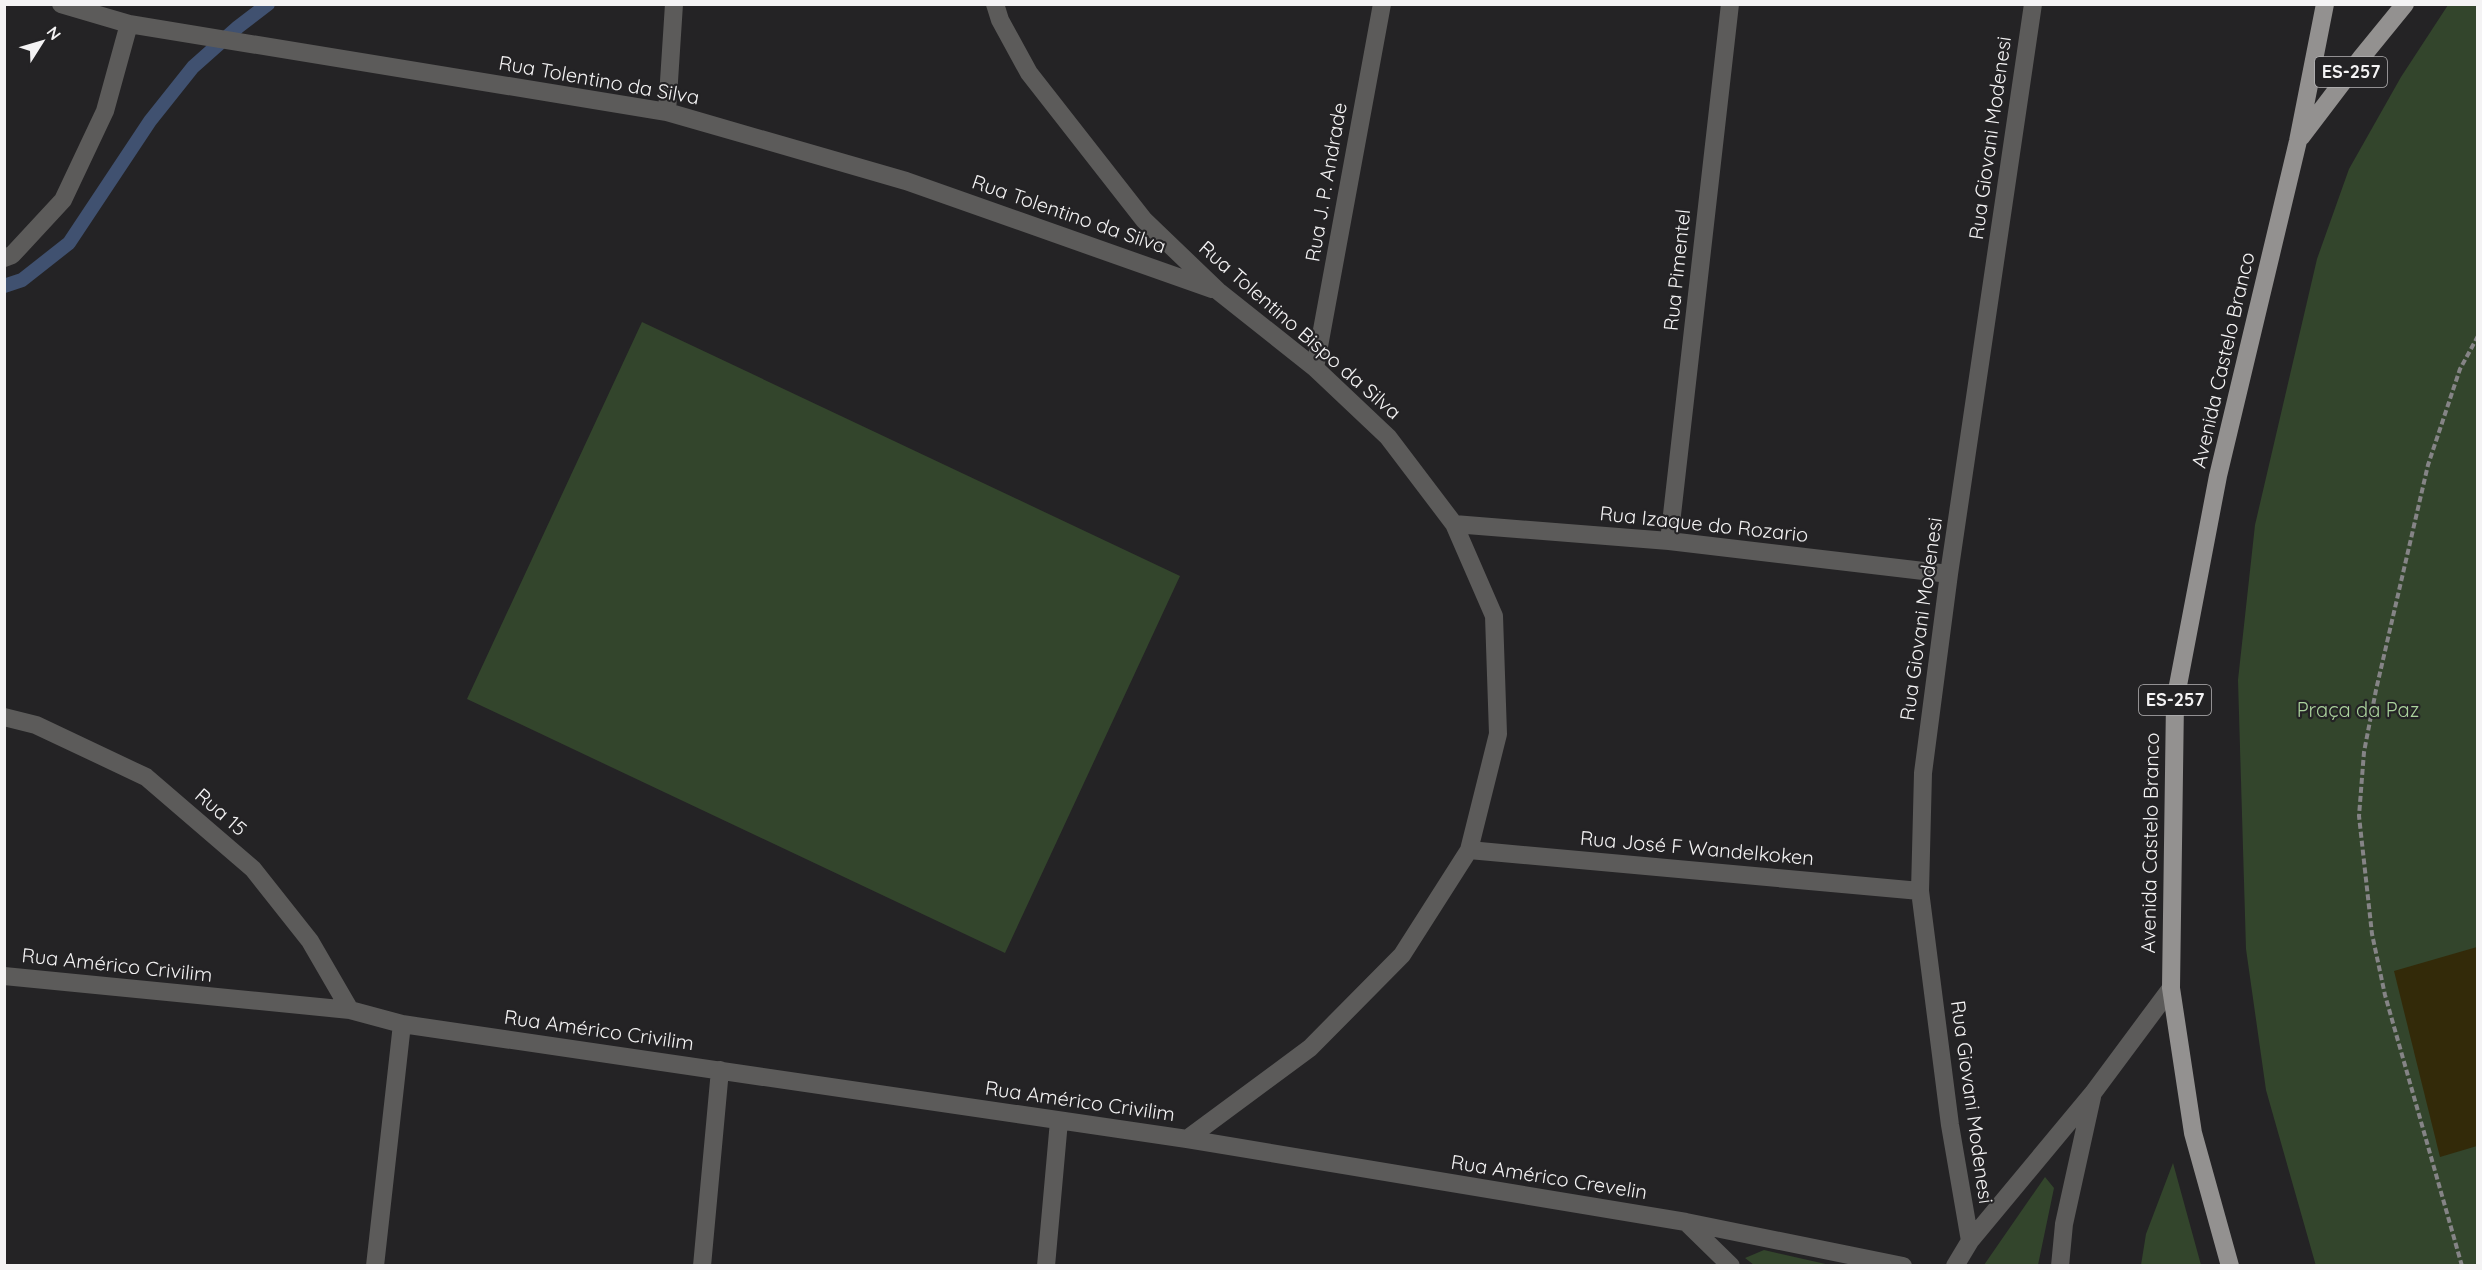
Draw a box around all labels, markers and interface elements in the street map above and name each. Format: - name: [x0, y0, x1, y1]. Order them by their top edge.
- north arrow: [12, 12, 72, 72]
- text: N: [42, 22, 66, 44]
- street label: Rua Giovani Modenesi: [1963, 35, 2016, 241]
- street label: Rua Tolentino da Silva: [497, 50, 701, 109]
- road number: ES-257: [2315, 57, 2387, 87]
- street label: Rua J. P. Andrade: [1299, 100, 1352, 264]
- street label: Rua Tolentino da Silva: [969, 169, 1169, 258]
- street label: Rua Pimentel: [1658, 208, 1695, 332]
- street label: Rua Tolentino Bispo da Silva: [1194, 235, 1407, 424]
- street label: Avenida Castelo Branco: [2186, 250, 2260, 470]
- street label: Rua Izaque do Rozario: [1598, 500, 1810, 547]
- street label: Rua Giovani Modenesi: [1894, 516, 1947, 722]
- road number: ES-257: [2139, 685, 2211, 715]
- park label: Praça da Paz: [2297, 697, 2419, 722]
- street label: Avenida Castelo Branco: [2135, 732, 2164, 954]
- street label: Rua 15: [190, 782, 252, 841]
- street label: Rua José F Wandelkoken: [1579, 825, 1815, 870]
- street label: Rua Américo Crivilim: [20, 942, 214, 987]
- street label: Rua Giovani Modenesi: [1946, 999, 1999, 1205]
- street label: Rua Américo Crivilim: [502, 1004, 696, 1055]
- street label: Rua Américo Crivilim: [983, 1075, 1177, 1126]
- street label: Rua Américo Crevelin: [1449, 1149, 1649, 1204]

